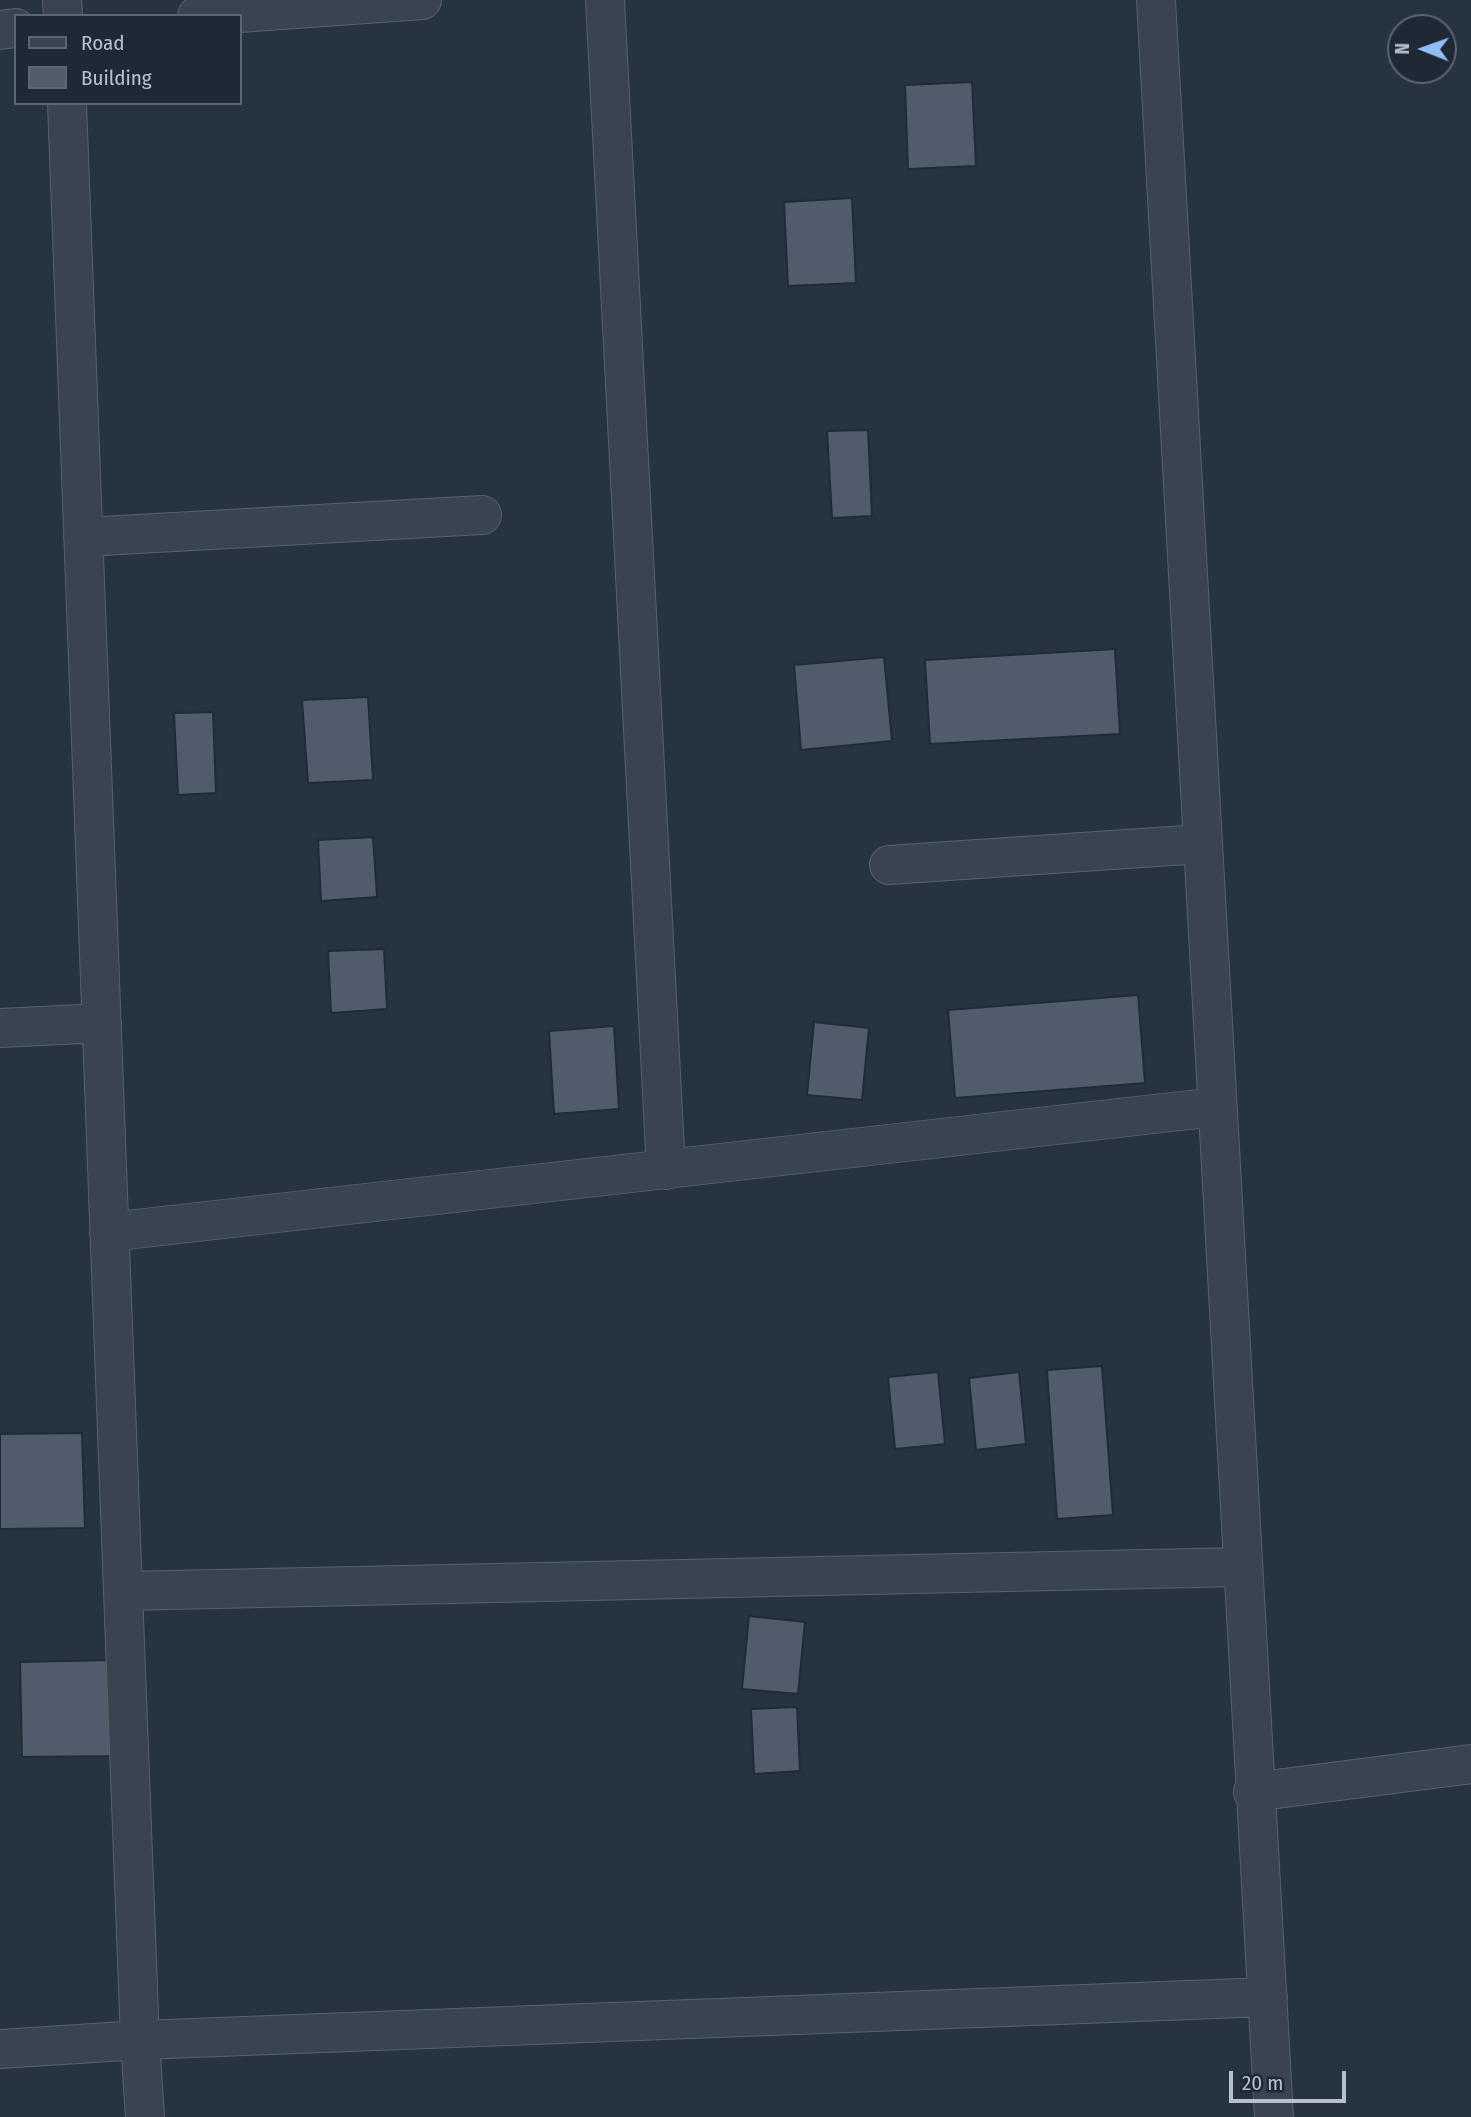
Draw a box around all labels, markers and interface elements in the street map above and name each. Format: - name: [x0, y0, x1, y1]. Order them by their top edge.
- legend: [14, 14, 242, 105]
- north arrow: [1387, 14, 1457, 84]
- text: Road: [81, 30, 125, 56]
- text: N: [1391, 43, 1414, 55]
- text: Building: [81, 65, 152, 91]
- scale bar: [1233, 2058, 1350, 2102]
- text: 20 m: [1242, 2070, 1283, 2096]

